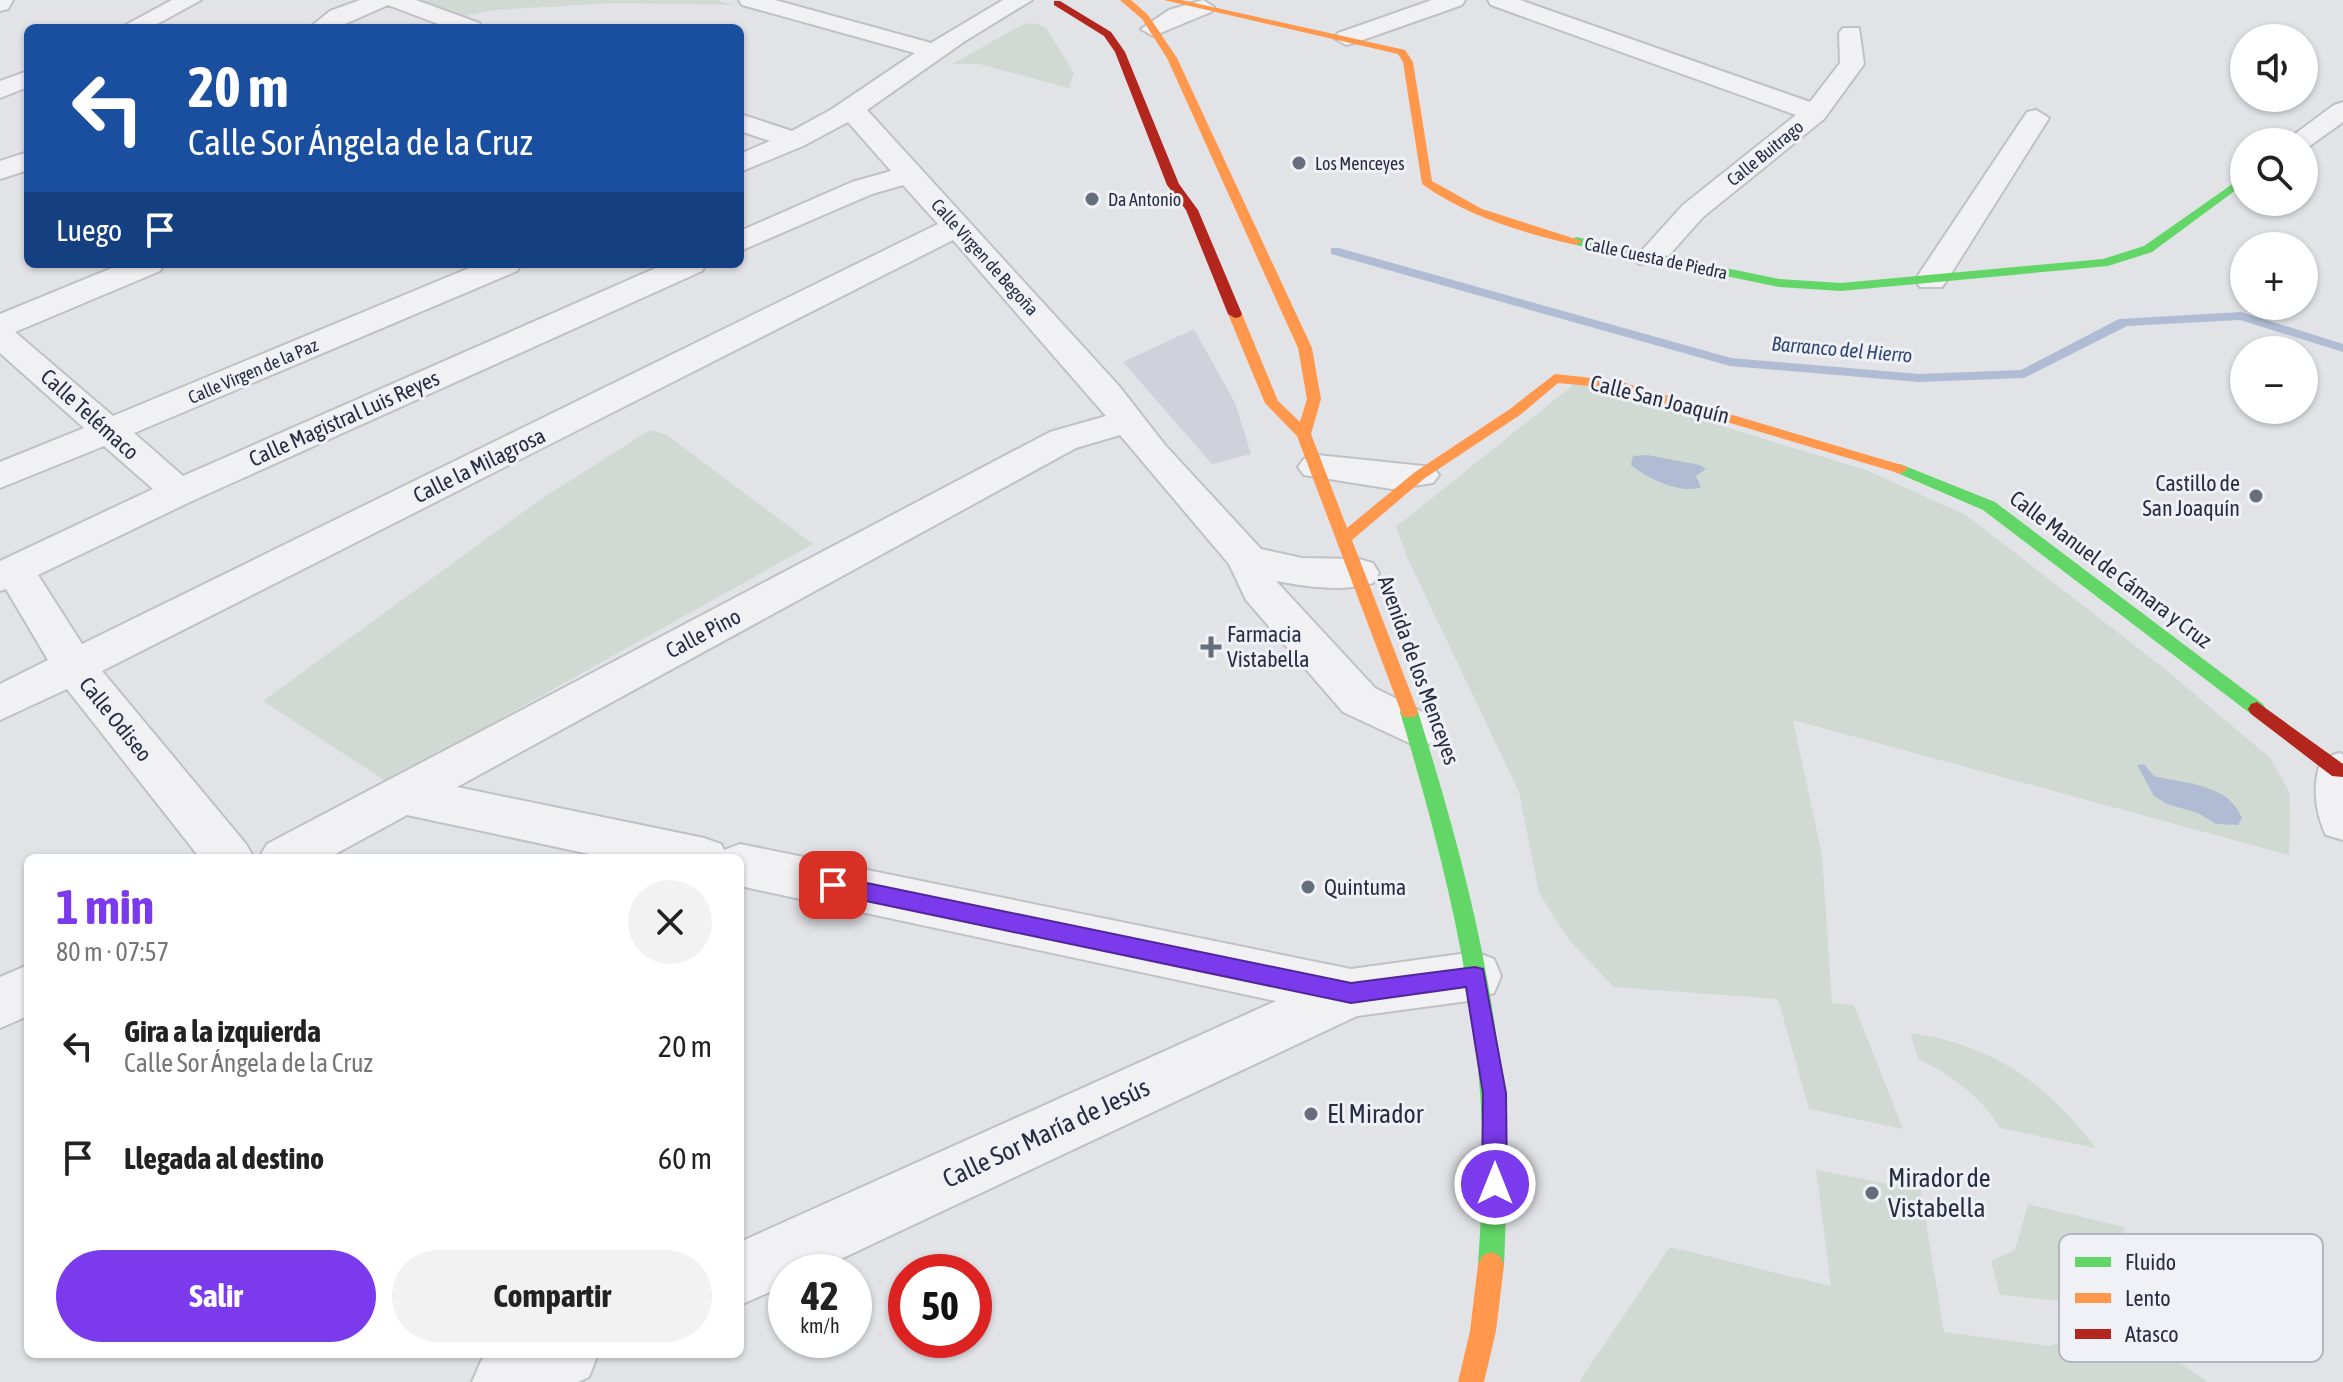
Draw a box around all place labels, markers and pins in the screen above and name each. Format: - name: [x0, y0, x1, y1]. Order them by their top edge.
- place label: Los Menceyes: [1315, 153, 1405, 174]
- marker: Los Menceyes: [1290, 154, 1308, 172]
- place label: Da Antonio: [1108, 189, 1181, 210]
- marker: Da Antonio: [1083, 190, 1101, 208]
- place label: Castillo de San Joaquín: [2142, 470, 2240, 521]
- marker: Castillo de San Joaquín: [2247, 487, 2265, 505]
- place label: Farmacia Vistabella: [1227, 621, 1309, 672]
- marker: Farmacia Vistabella: [1202, 638, 1220, 656]
- pin: [799, 851, 867, 919]
- place label: Quintuma: [1324, 874, 1406, 900]
- marker: Quintuma: [1299, 878, 1317, 896]
- place label: El Mirador: [1327, 1099, 1424, 1129]
- marker: El Mirador: [1302, 1105, 1320, 1123]
- place label: Mirador de Vistabella: [1888, 1163, 1991, 1223]
- marker: Mirador de Vistabella: [1863, 1184, 1881, 1202]

